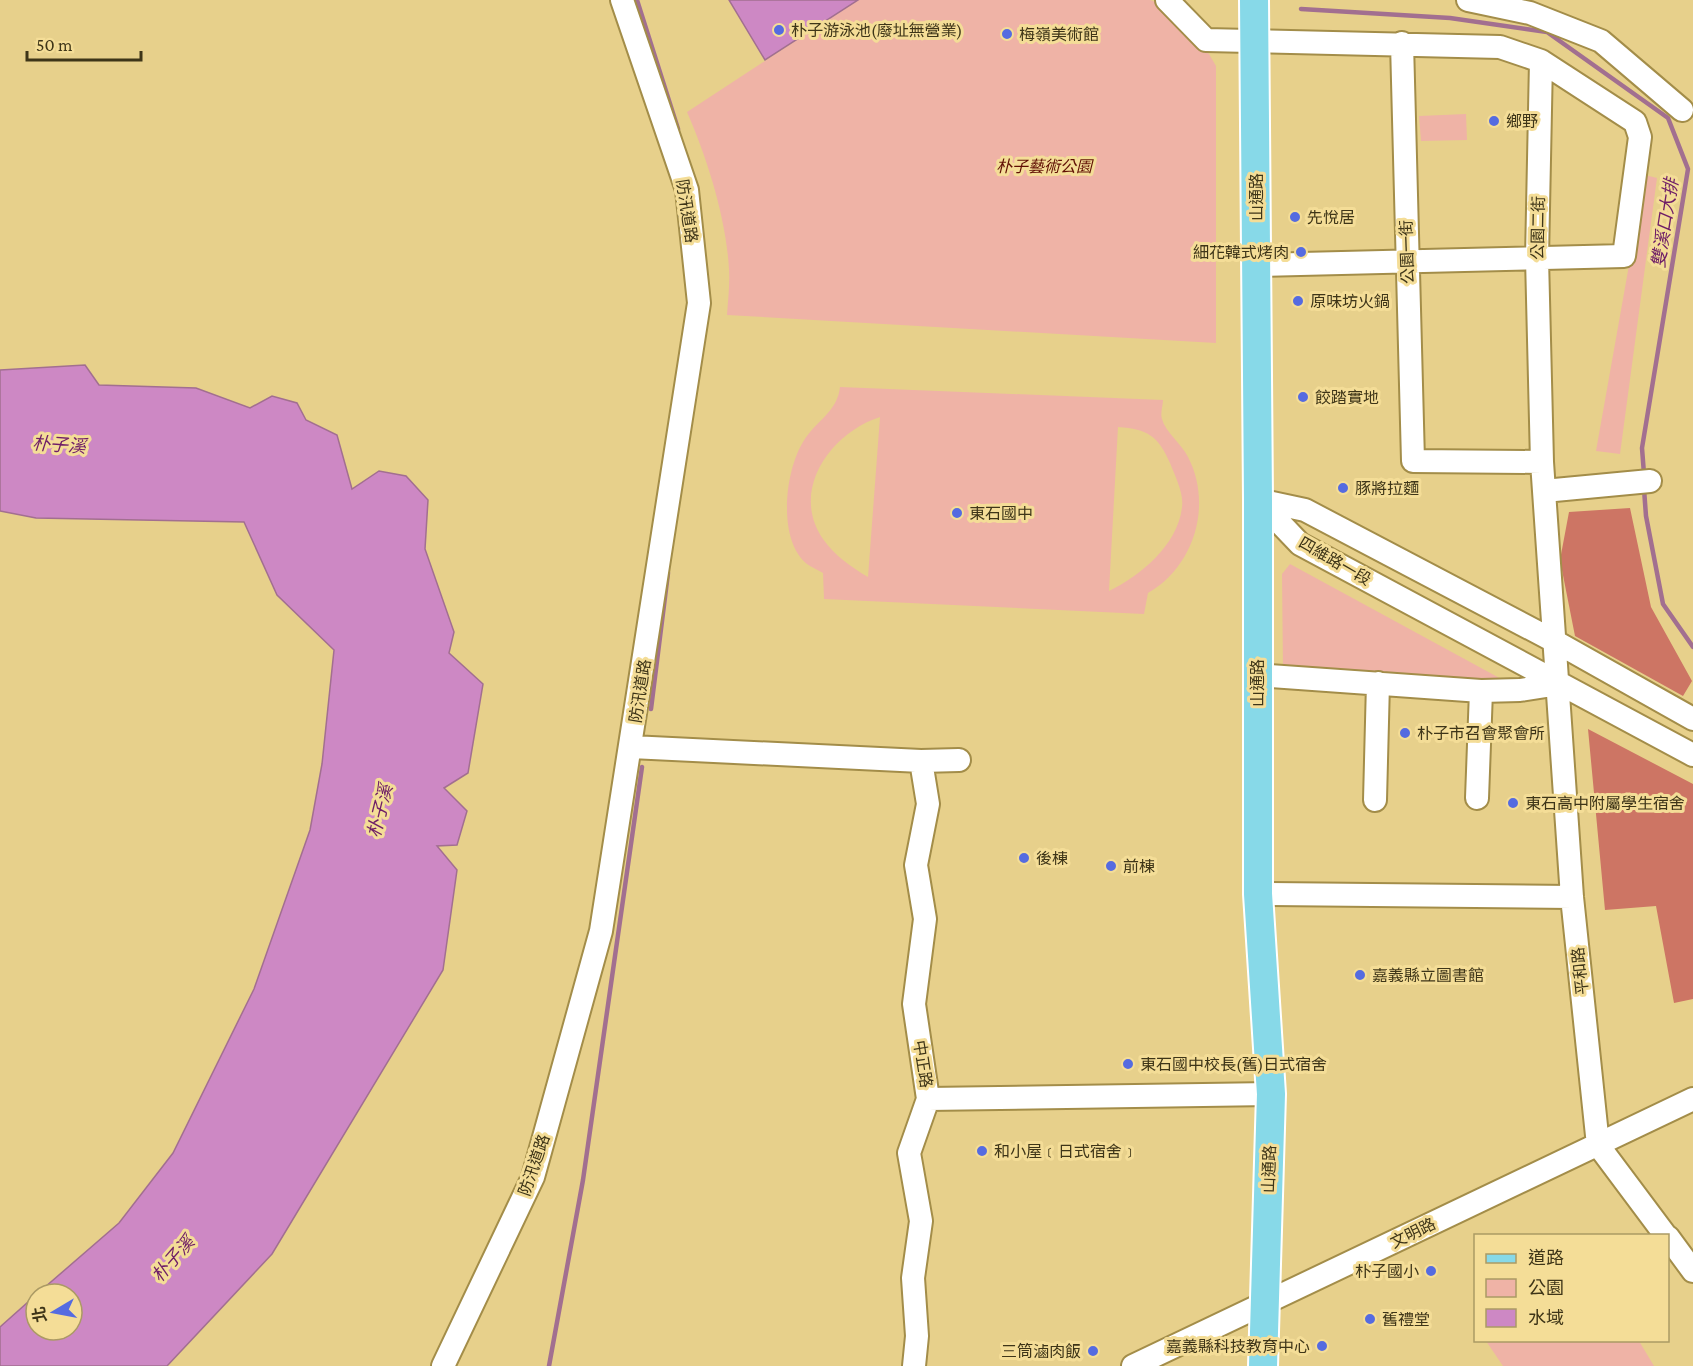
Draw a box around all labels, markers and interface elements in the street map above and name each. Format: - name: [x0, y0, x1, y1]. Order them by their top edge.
- place label: 朴子游泳池(廢址無營業): [791, 22, 962, 40]
- marker: 朴子游泳池(廢址無營業): [772, 23, 786, 37]
- scale bar: [27, 24, 141, 62]
- place label: 梅嶺美術館: [1019, 26, 1099, 43]
- marker: 梅嶺美術館: [1000, 27, 1014, 41]
- text: 50 m: [36, 35, 73, 55]
- place label: 鄉野: [1506, 113, 1538, 130]
- marker: 鄉野: [1487, 114, 1501, 128]
- park label: 朴子藝術公園: [996, 158, 1094, 175]
- street label: 山通路: [1248, 173, 1265, 221]
- water label: 雙溪口大排: [1648, 175, 1682, 269]
- street label: 防汛道路: [674, 178, 700, 244]
- street label: 公園二街: [1529, 196, 1547, 260]
- place label: 先悅居: [1307, 209, 1355, 226]
- marker: 先悅居: [1288, 210, 1302, 224]
- street label: 公園一街: [1397, 220, 1417, 284]
- place label: 細花韓式烤肉: [1193, 244, 1289, 261]
- marker: 細花韓式烤肉: [1294, 245, 1308, 259]
- place label: 原味坊火鍋: [1310, 293, 1390, 310]
- marker: 原味坊火鍋: [1291, 294, 1305, 308]
- place label: 餃踏實地: [1315, 389, 1379, 406]
- marker: 餃踏實地: [1296, 390, 1310, 404]
- water label: 朴子溪: [31, 433, 90, 457]
- place label: 豚將拉麵: [1355, 480, 1419, 497]
- marker: 豚將拉麵: [1336, 481, 1350, 495]
- place label: 東石國中: [969, 505, 1033, 522]
- marker: 東石國中: [950, 506, 964, 520]
- street label: 四維路一段: [1296, 534, 1374, 588]
- street label: 防汛道路: [627, 658, 653, 724]
- street label: 山通路: [1249, 659, 1266, 707]
- place label: 朴子市召會聚會所: [1417, 725, 1545, 742]
- marker: 朴子市召會聚會所: [1398, 726, 1412, 740]
- water label: 朴子溪: [364, 779, 397, 840]
- place label: 東石高中附屬學生宿舍: [1525, 795, 1685, 812]
- marker: 東石高中附屬學生宿舍: [1506, 796, 1520, 810]
- place label: 後棟: [1036, 850, 1068, 867]
- marker: 後棟: [1017, 851, 1031, 865]
- place label: 前棟: [1123, 858, 1155, 875]
- marker: 前棟: [1104, 859, 1118, 873]
- street label: 平和路: [1569, 946, 1591, 996]
- place label: 嘉義縣立圖書館: [1372, 967, 1484, 984]
- marker: 嘉義縣立圖書館: [1353, 968, 1367, 982]
- street label: 中正路: [911, 1039, 935, 1089]
- place label: 東石國中校長(舊)日式宿舍: [1140, 1056, 1327, 1074]
- marker: 東石國中校長(舊)日式宿舍: [1121, 1057, 1135, 1071]
- street label: 防汛道路: [516, 1132, 552, 1198]
- place label: 和小屋﹝日式宿舍﹞: [994, 1143, 1138, 1160]
- marker: 和小屋﹝日式宿舍﹞: [975, 1144, 989, 1158]
- street label: 山通路: [1260, 1145, 1278, 1193]
- street label: 文明路: [1388, 1215, 1438, 1251]
- water label: 朴子溪: [148, 1230, 200, 1286]
- legend: [1474, 1234, 1669, 1342]
- text: 道路: [1528, 1248, 1564, 1268]
- place label: 朴子國小: [1355, 1263, 1419, 1280]
- marker: 朴子國小: [1424, 1264, 1438, 1278]
- text: 公園: [1528, 1278, 1564, 1298]
- north arrow: [24, 1282, 84, 1342]
- text: 北: [30, 1305, 49, 1324]
- text: 水域: [1528, 1308, 1564, 1328]
- place label: 舊禮堂: [1382, 1311, 1430, 1328]
- marker: 舊禮堂: [1363, 1312, 1377, 1326]
- place label: 嘉義縣科技教育中心: [1166, 1338, 1310, 1355]
- marker: 嘉義縣科技教育中心: [1315, 1339, 1329, 1353]
- place label: 三筒滷肉飯: [1001, 1342, 1081, 1360]
- marker: 三筒滷肉飯: [1086, 1344, 1100, 1358]

